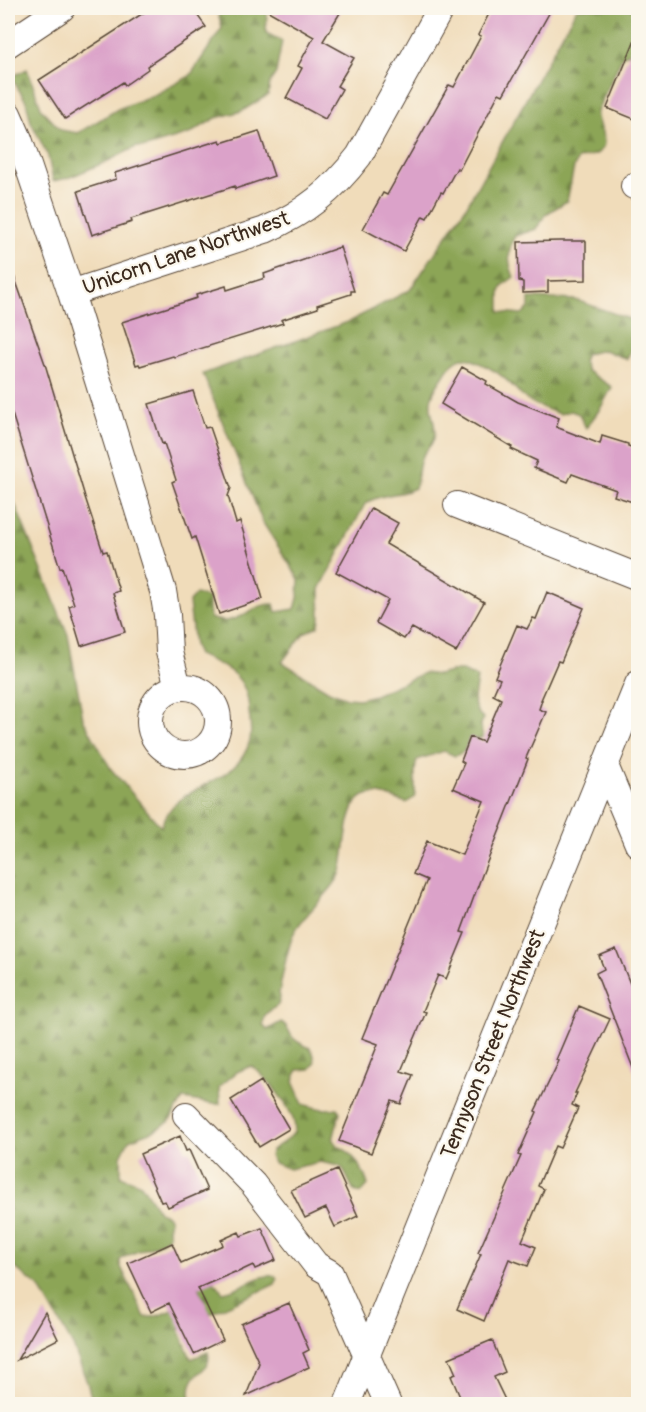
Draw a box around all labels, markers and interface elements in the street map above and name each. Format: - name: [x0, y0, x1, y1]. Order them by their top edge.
- street label: Unicorn Lane Northwest: [79, 205, 293, 301]
- street label: Tennyson Street Northwest: [435, 925, 552, 1163]

